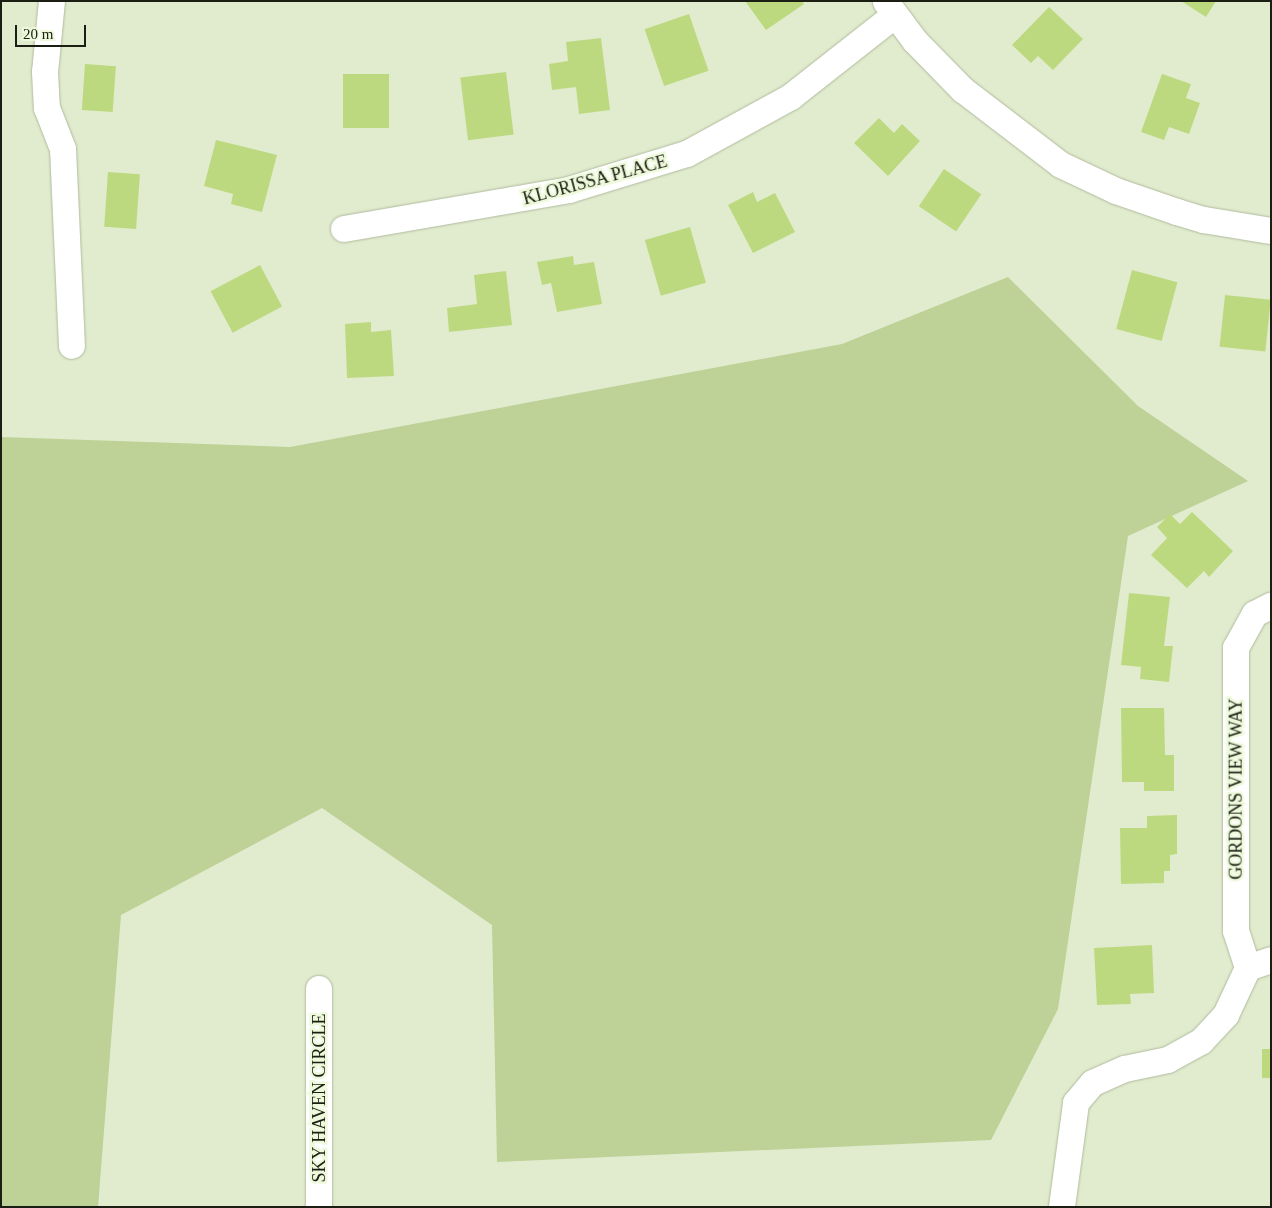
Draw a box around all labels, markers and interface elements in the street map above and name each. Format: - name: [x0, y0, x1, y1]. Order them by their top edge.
- scale bar: [18, 15, 89, 47]
- text: 20 m: [23, 26, 53, 42]
- street label: KLORISSA PLACE: [520, 150, 670, 210]
- street label: GORDONS VIEW WAY: [1225, 698, 1247, 880]
- street label: SKY HAVEN CIRCLE: [308, 1013, 330, 1183]

